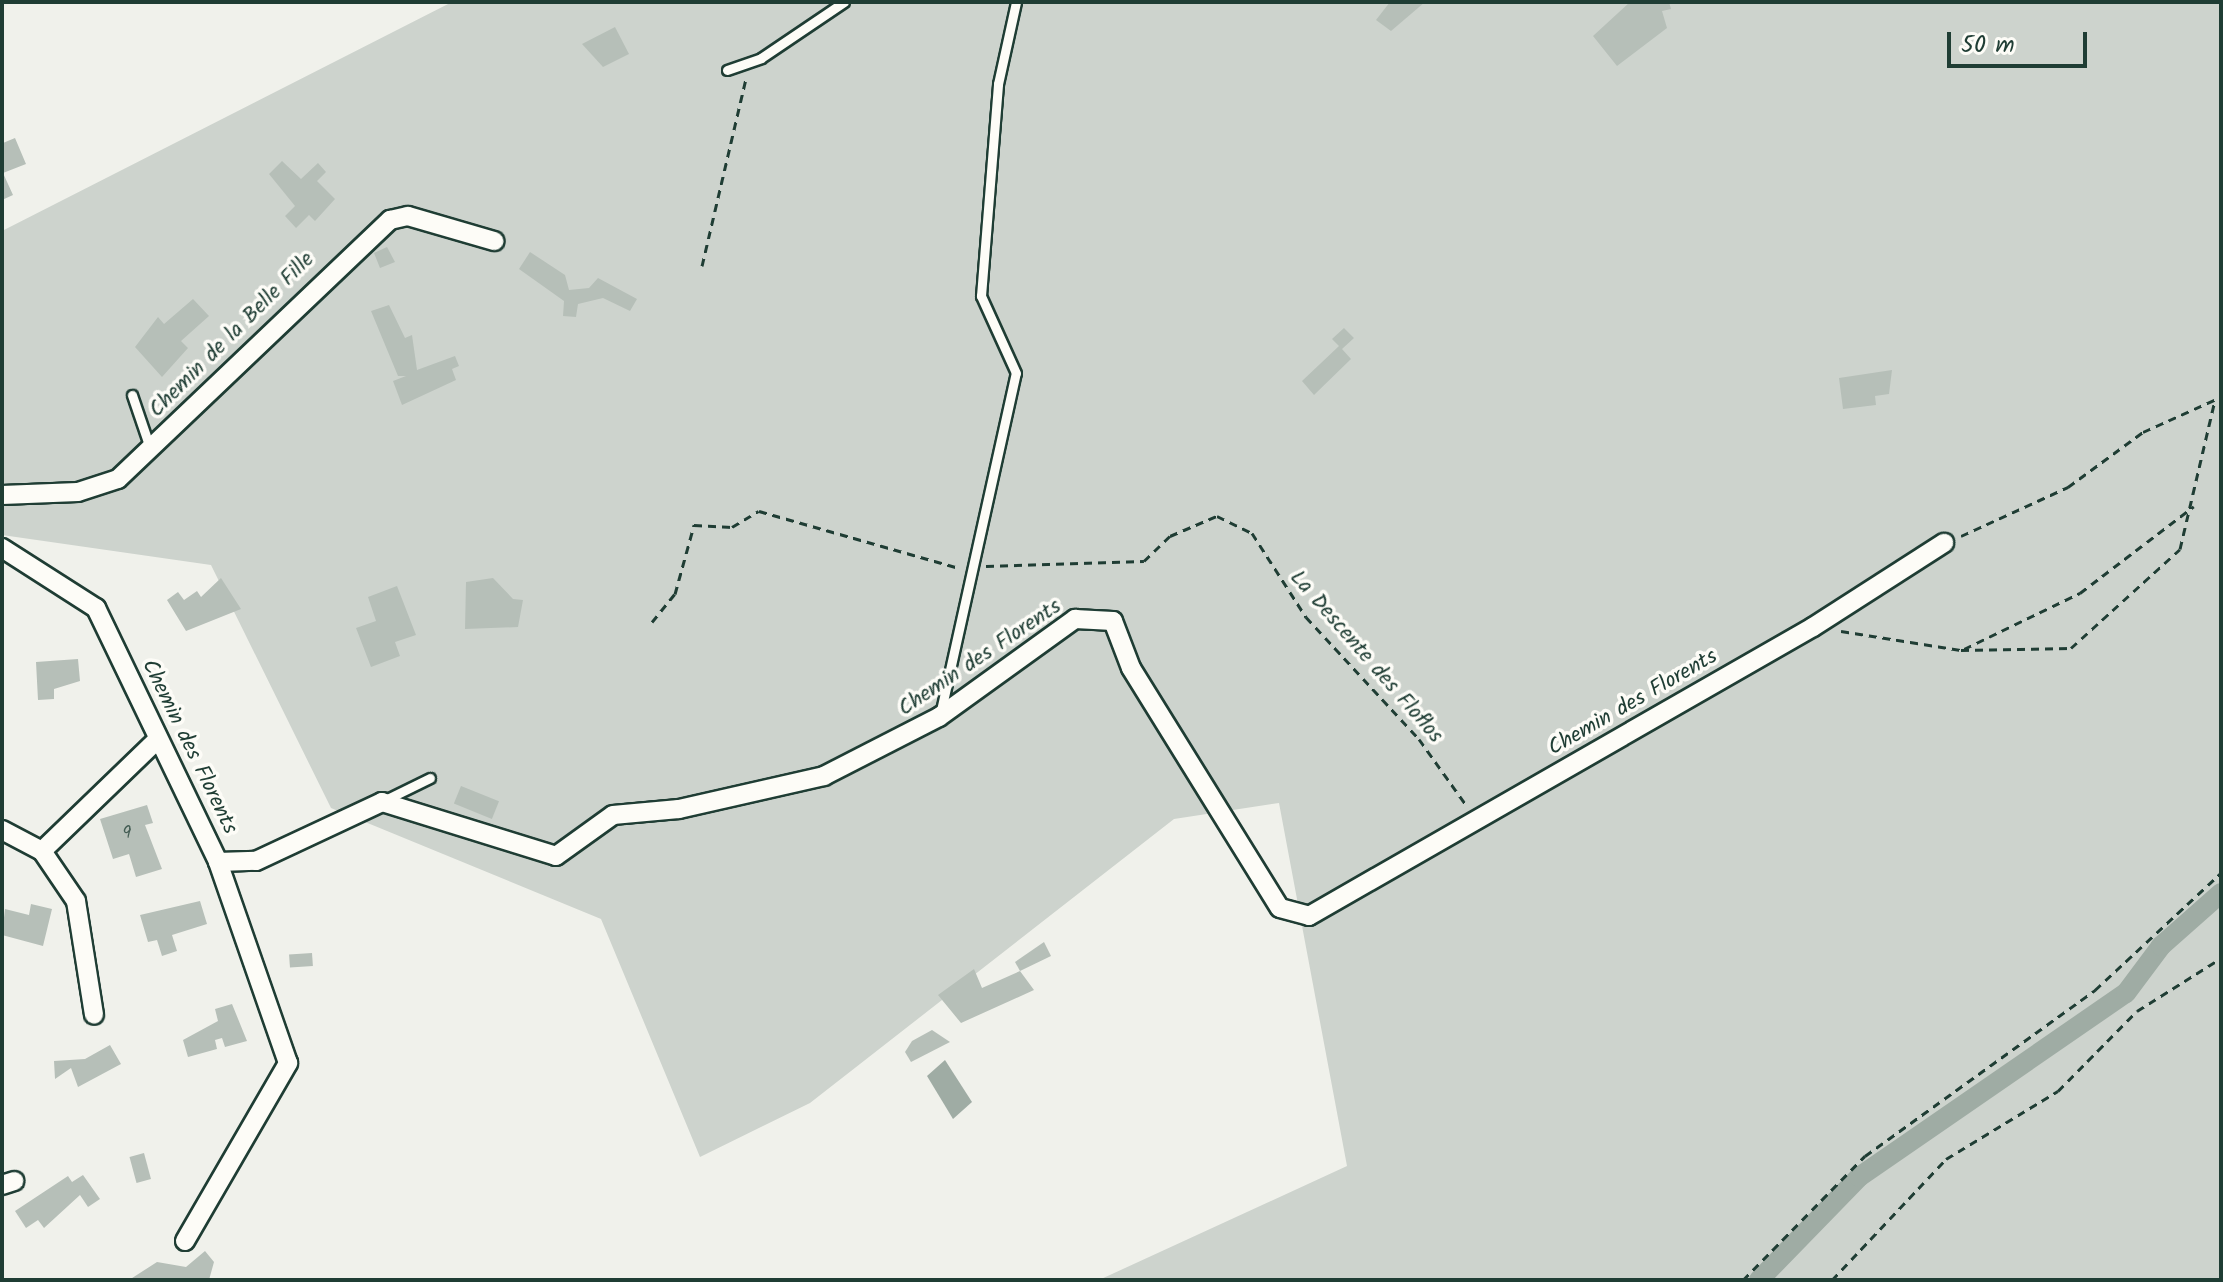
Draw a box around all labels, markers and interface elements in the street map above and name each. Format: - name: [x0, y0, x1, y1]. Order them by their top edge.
- scale bar: [1951, 16, 2091, 66]
- text: 50 m: [1961, 26, 2015, 65]
- street label: Chemin de la Belle Fille: [144, 247, 320, 423]
- street label: La Descente des Floflos: [1284, 565, 1448, 749]
- street label: Chemin des Florents: [893, 594, 1067, 722]
- street label: Chemin des Florents: [1544, 644, 1722, 762]
- street label: Chemin des Florents: [135, 655, 243, 839]
- house number: 9: [123, 823, 131, 845]

